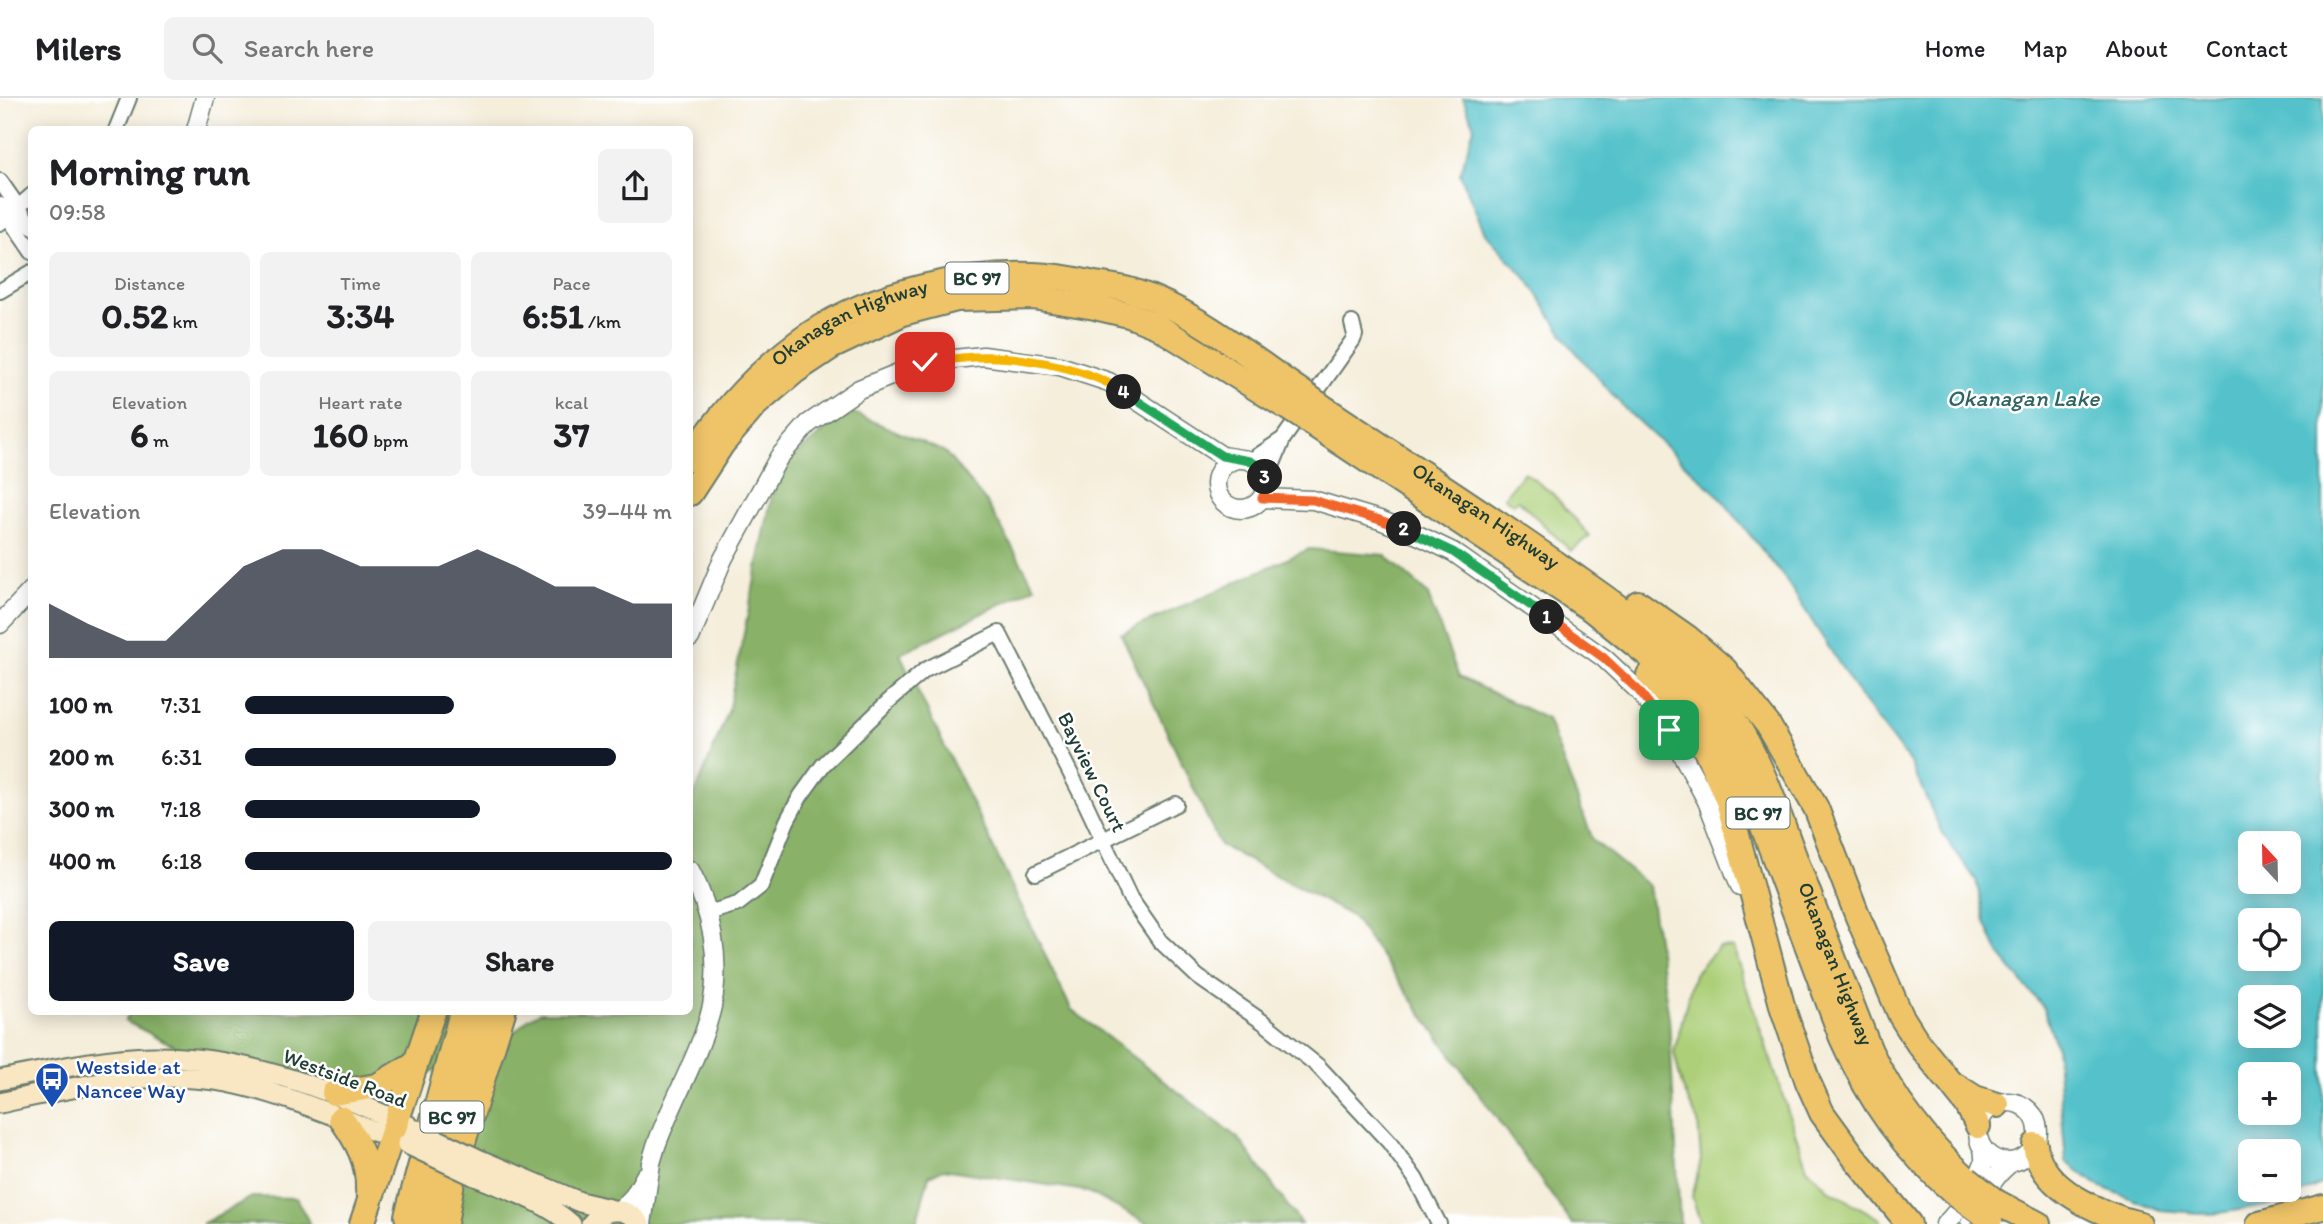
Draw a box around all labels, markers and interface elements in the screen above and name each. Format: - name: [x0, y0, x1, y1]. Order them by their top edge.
- search box: [164, 17, 654, 80]
- text: Milers: [35, 29, 122, 68]
- icon: search: [188, 29, 226, 67]
- text: Search here: [244, 32, 374, 64]
- text: Home: [1925, 34, 1985, 63]
- text: Map: [2023, 34, 2067, 63]
- text: About: [2105, 34, 2168, 63]
- text: Contact: [2206, 34, 2288, 63]
- text: Morning run: [49, 149, 250, 195]
- button: share: [598, 149, 672, 223]
- text: 09:58: [49, 198, 106, 226]
- road number: BC 97: [946, 262, 1009, 294]
- text: Distance: [114, 272, 185, 295]
- text: Time: [340, 272, 381, 295]
- text: Pace: [552, 272, 591, 295]
- street label: Okanagan Highway: [765, 273, 930, 371]
- text: 0.52: [101, 295, 168, 337]
- text: 3:34: [327, 295, 394, 337]
- text: 6:51: [522, 295, 584, 337]
- text: km: [168, 310, 198, 333]
- text: /km: [584, 310, 621, 333]
- pin: [895, 332, 955, 392]
- icon: check: [906, 343, 944, 381]
- pin: 4: [1106, 374, 1142, 410]
- text: 4: [1118, 380, 1129, 403]
- water label: Okanagan Lake: [1947, 384, 2100, 412]
- text: Elevation: [112, 391, 187, 414]
- text: Heart rate: [318, 391, 403, 414]
- text: kcal: [555, 391, 588, 414]
- text: 6: [130, 414, 149, 456]
- text: 160: [313, 414, 369, 456]
- text: 37: [553, 414, 590, 456]
- text: m: [149, 429, 169, 452]
- text: bpm: [369, 429, 408, 452]
- street label: Okanagan Highway: [1407, 457, 1565, 574]
- pin: 3: [1248, 460, 1282, 494]
- text: 3: [1259, 465, 1270, 488]
- text: Elevation: [49, 497, 140, 525]
- text: 39–44 m: [582, 497, 672, 525]
- pin: 2: [1386, 512, 1422, 546]
- text: 2: [1399, 517, 1409, 540]
- pin: 1: [1530, 600, 1564, 634]
- text: 1: [1542, 605, 1551, 628]
- text: 100 m: [49, 691, 113, 719]
- text: 7:31: [161, 691, 201, 719]
- pin: [1639, 700, 1699, 760]
- street label: Bayview Court: [1053, 708, 1132, 836]
- icon: arrive: [1650, 711, 1688, 749]
- text: 200 m: [49, 743, 114, 771]
- text: 6:31: [161, 743, 202, 771]
- text: 300 m: [49, 795, 114, 823]
- text: 7:18: [161, 795, 201, 823]
- road number: BC 97: [1726, 798, 1790, 828]
- north arrow: [2238, 831, 2301, 894]
- map controls: [2238, 831, 2301, 1202]
- text: 400 m: [49, 847, 116, 875]
- text: 6:18: [161, 847, 202, 875]
- street label: Okanagan Highway: [1793, 878, 1880, 1049]
- button: locate: [2238, 908, 2301, 971]
- button: Save: [49, 921, 354, 1001]
- button: Share: [368, 921, 672, 1001]
- button: layers: [2238, 985, 2301, 1048]
- street label: Westside Road: [280, 1042, 411, 1113]
- place label: Westside at Nancee Way: [76, 1054, 185, 1103]
- bus stop icon: Westside at Nancee Way: [33, 1060, 71, 1109]
- button: +: [2238, 1062, 2301, 1125]
- road number: BC 97: [420, 1102, 484, 1133]
- button: −: [2238, 1139, 2301, 1202]

